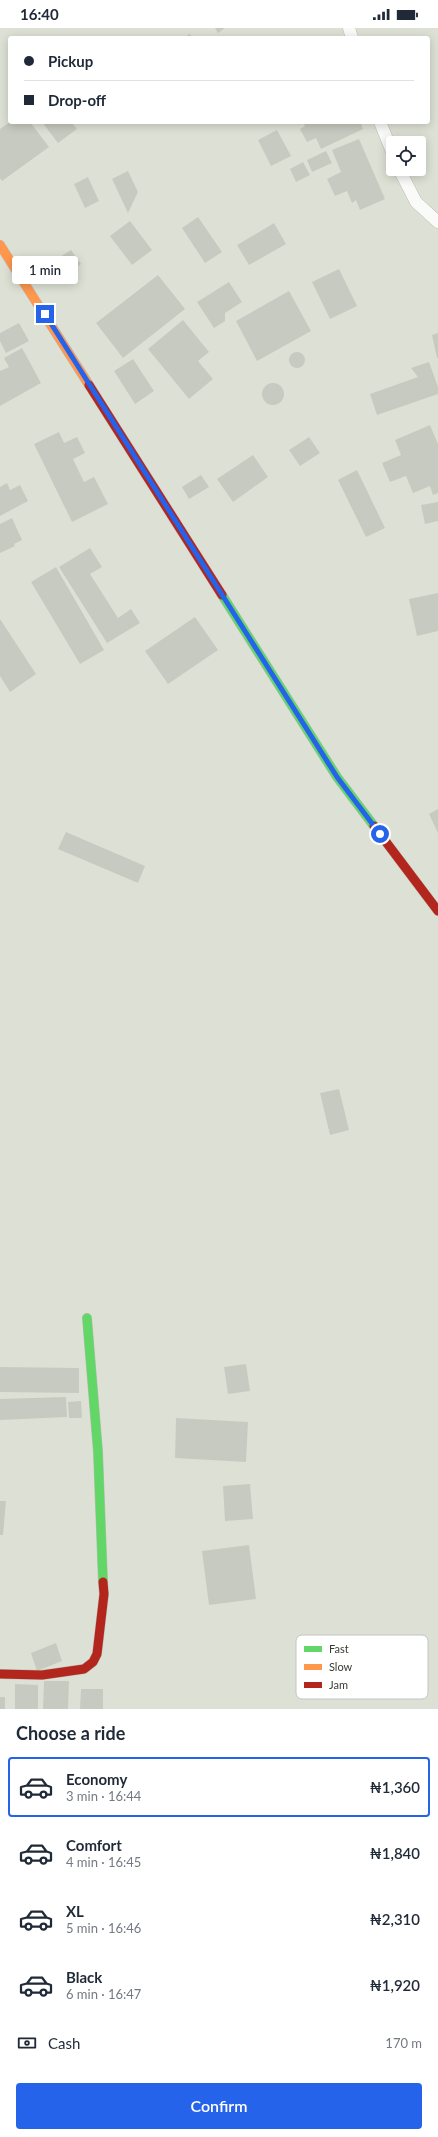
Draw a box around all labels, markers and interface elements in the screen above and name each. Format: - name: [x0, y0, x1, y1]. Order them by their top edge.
- text: 16:40: [20, 5, 59, 23]
- text: Pickup: [48, 52, 93, 70]
- text: Drop-off: [48, 91, 106, 109]
- map controls: [386, 136, 426, 176]
- button: locate: [386, 136, 426, 176]
- callout: 1 min: [12, 256, 78, 284]
- text: 1 min: [29, 262, 61, 278]
- route end: [36, 305, 54, 323]
- route start: [371, 825, 389, 843]
- legend: [296, 1635, 428, 1699]
- text: Fast: [329, 1642, 349, 1655]
- text: Slow: [329, 1660, 353, 1673]
- text: Jam: [329, 1678, 348, 1691]
- text: Choose a ride: [16, 1722, 125, 1744]
- icon: car: [18, 1769, 54, 1805]
- text: Economy: [66, 1770, 127, 1788]
- text: ₦1,360: [370, 1778, 420, 1796]
- text: 3 min · 16:44: [66, 1788, 141, 1804]
- icon: car: [18, 1835, 54, 1871]
- text: Comfort: [66, 1836, 122, 1854]
- text: ₦1,840: [370, 1844, 420, 1862]
- text: 4 min · 16:45: [66, 1854, 141, 1870]
- icon: car: [18, 1901, 54, 1937]
- text: XL: [66, 1902, 84, 1920]
- text: ₦2,310: [370, 1910, 420, 1928]
- text: 5 min · 16:46: [66, 1920, 141, 1936]
- icon: car: [18, 1967, 54, 2003]
- text: Black: [66, 1968, 102, 1986]
- text: ₦1,920: [370, 1976, 420, 1994]
- text: 6 min · 16:47: [66, 1986, 141, 2002]
- icon: cash: [16, 2032, 38, 2054]
- text: Cash: [48, 2034, 80, 2052]
- text: 170 m: [385, 2035, 422, 2051]
- button: Confirm: [16, 2083, 422, 2129]

